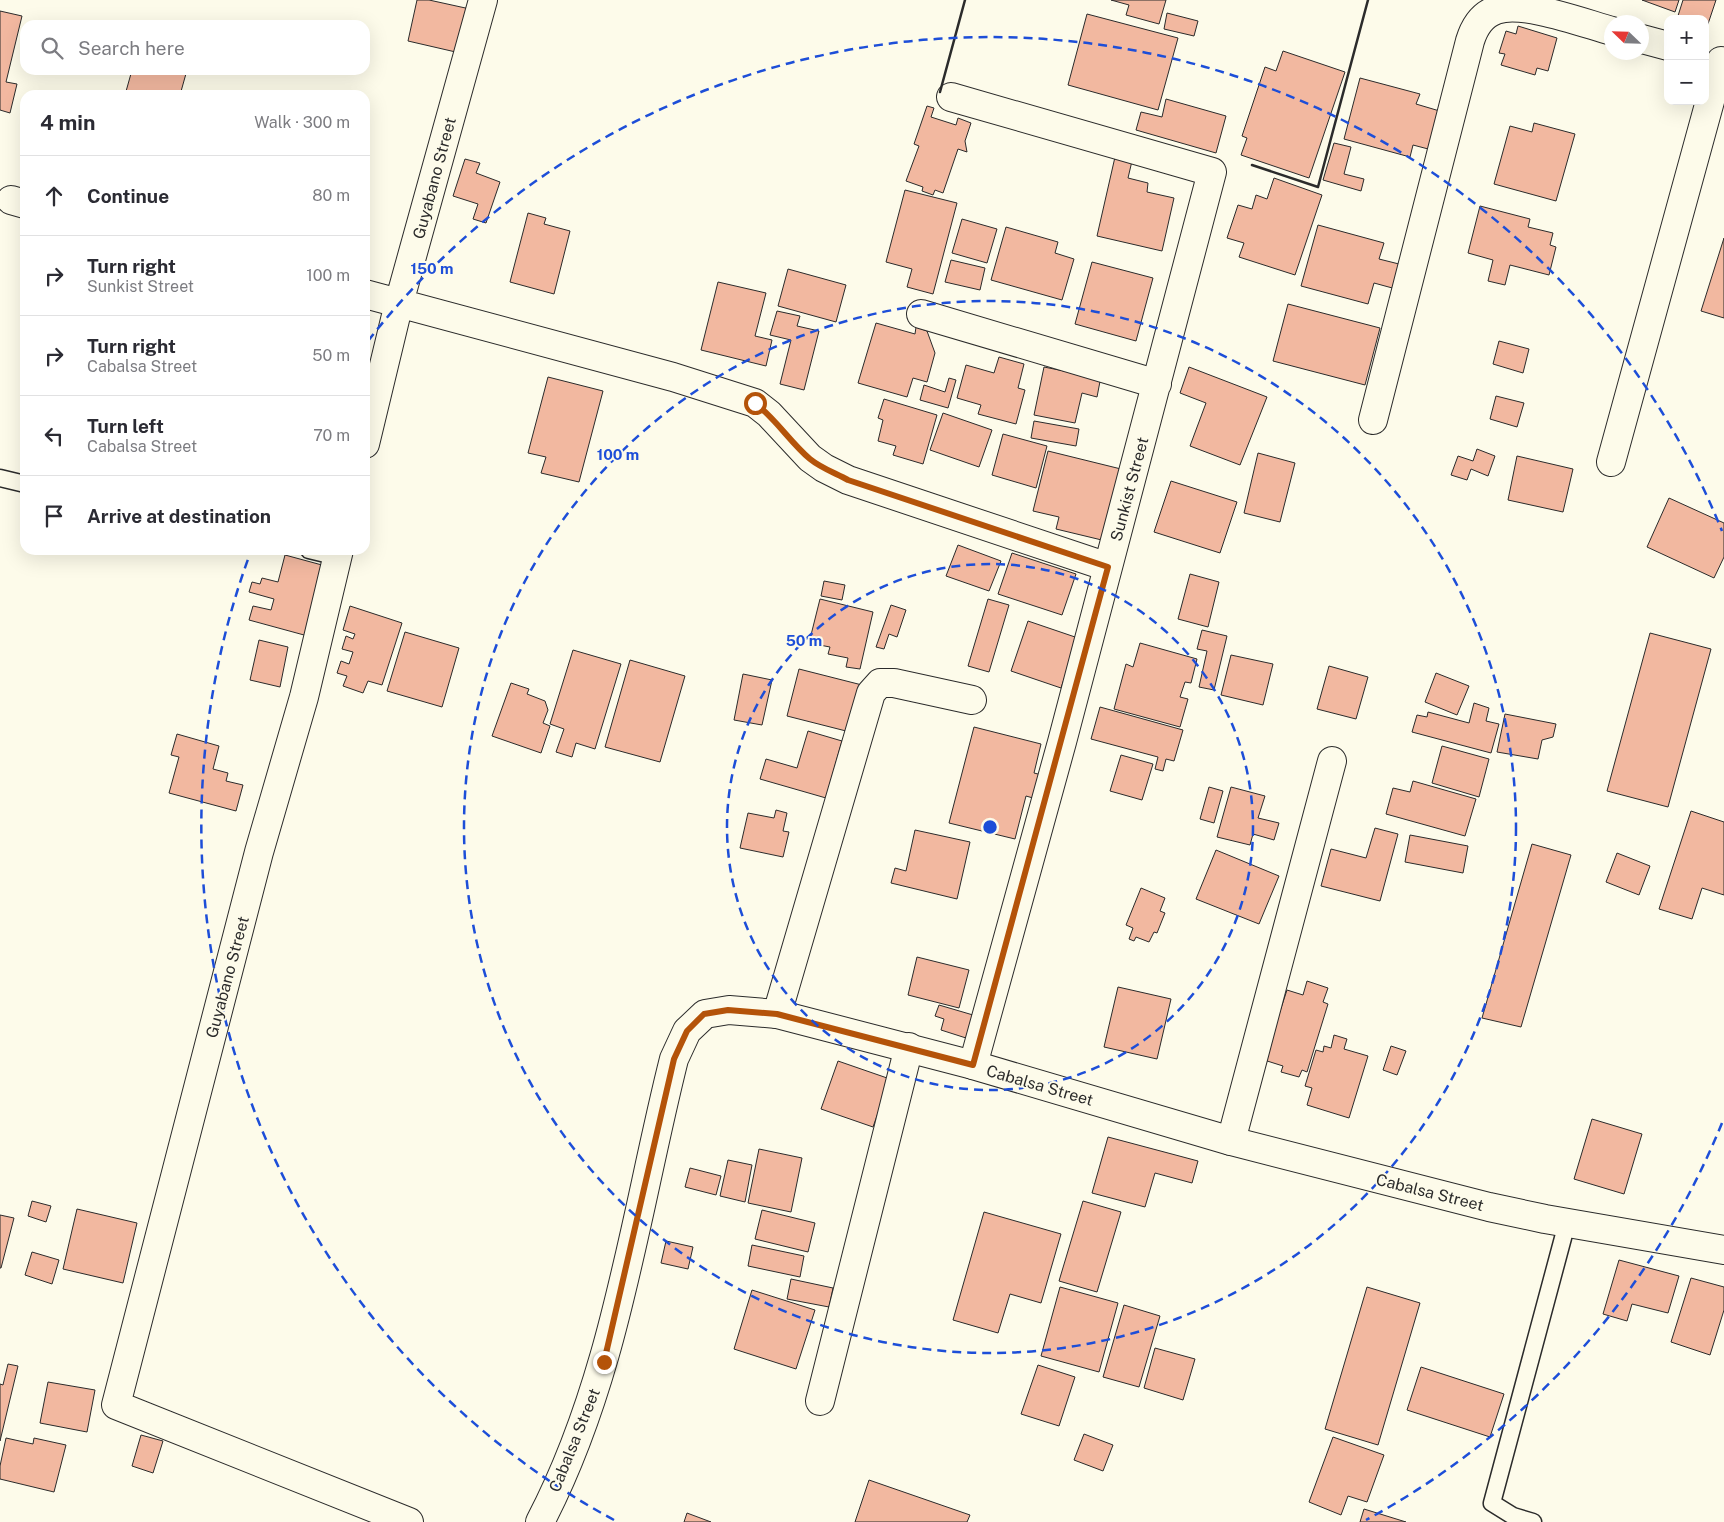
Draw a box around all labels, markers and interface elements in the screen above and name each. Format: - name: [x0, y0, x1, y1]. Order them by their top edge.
- north arrow: [1604, 15, 1649, 60]
- map controls: [1664, 15, 1709, 105]
- button: +: [1664, 15, 1709, 60]
- search box: [20, 20, 370, 75]
- icon: search: [38, 34, 66, 62]
- text: Search here: [78, 37, 185, 59]
- button: −: [1664, 60, 1709, 105]
- text: 4 min: [40, 110, 95, 135]
- text: Walk · 300 m: [254, 113, 350, 132]
- street label: Guyabano Street: [409, 115, 460, 241]
- icon: ahead: [40, 182, 68, 210]
- text: Continue: [87, 185, 169, 207]
- text: 80 m: [312, 186, 350, 205]
- text: Turn right: [87, 255, 176, 277]
- text: 150 m: [410, 260, 454, 277]
- icon: right: [40, 262, 68, 290]
- text: 100 m: [306, 266, 350, 285]
- text: Sunkist Street: [87, 277, 194, 296]
- text: Turn right: [87, 335, 176, 357]
- icon: right: [40, 342, 68, 370]
- text: 50 m: [312, 346, 350, 365]
- text: Cabalsa Street: [87, 357, 197, 376]
- route start: [744, 392, 767, 415]
- text: Turn left: [87, 415, 164, 437]
- icon: left: [40, 422, 68, 450]
- text: 70 m: [313, 426, 350, 445]
- street label: Sunkist Street: [1106, 435, 1153, 543]
- text: Cabalsa Street: [87, 437, 197, 456]
- text: 100 m: [597, 446, 639, 463]
- icon: arrive: [40, 502, 68, 530]
- text: Arrive at destination: [87, 505, 271, 527]
- text: 50 m: [786, 632, 822, 649]
- centre of rings: [981, 818, 999, 836]
- street label: Guyabano Street: [202, 914, 253, 1040]
- street label: Cabalsa Street: [984, 1061, 1095, 1110]
- street label: Cabalsa Street: [1374, 1170, 1486, 1215]
- route end: [593, 1351, 616, 1374]
- street label: Cabalsa Street: [545, 1386, 604, 1495]

